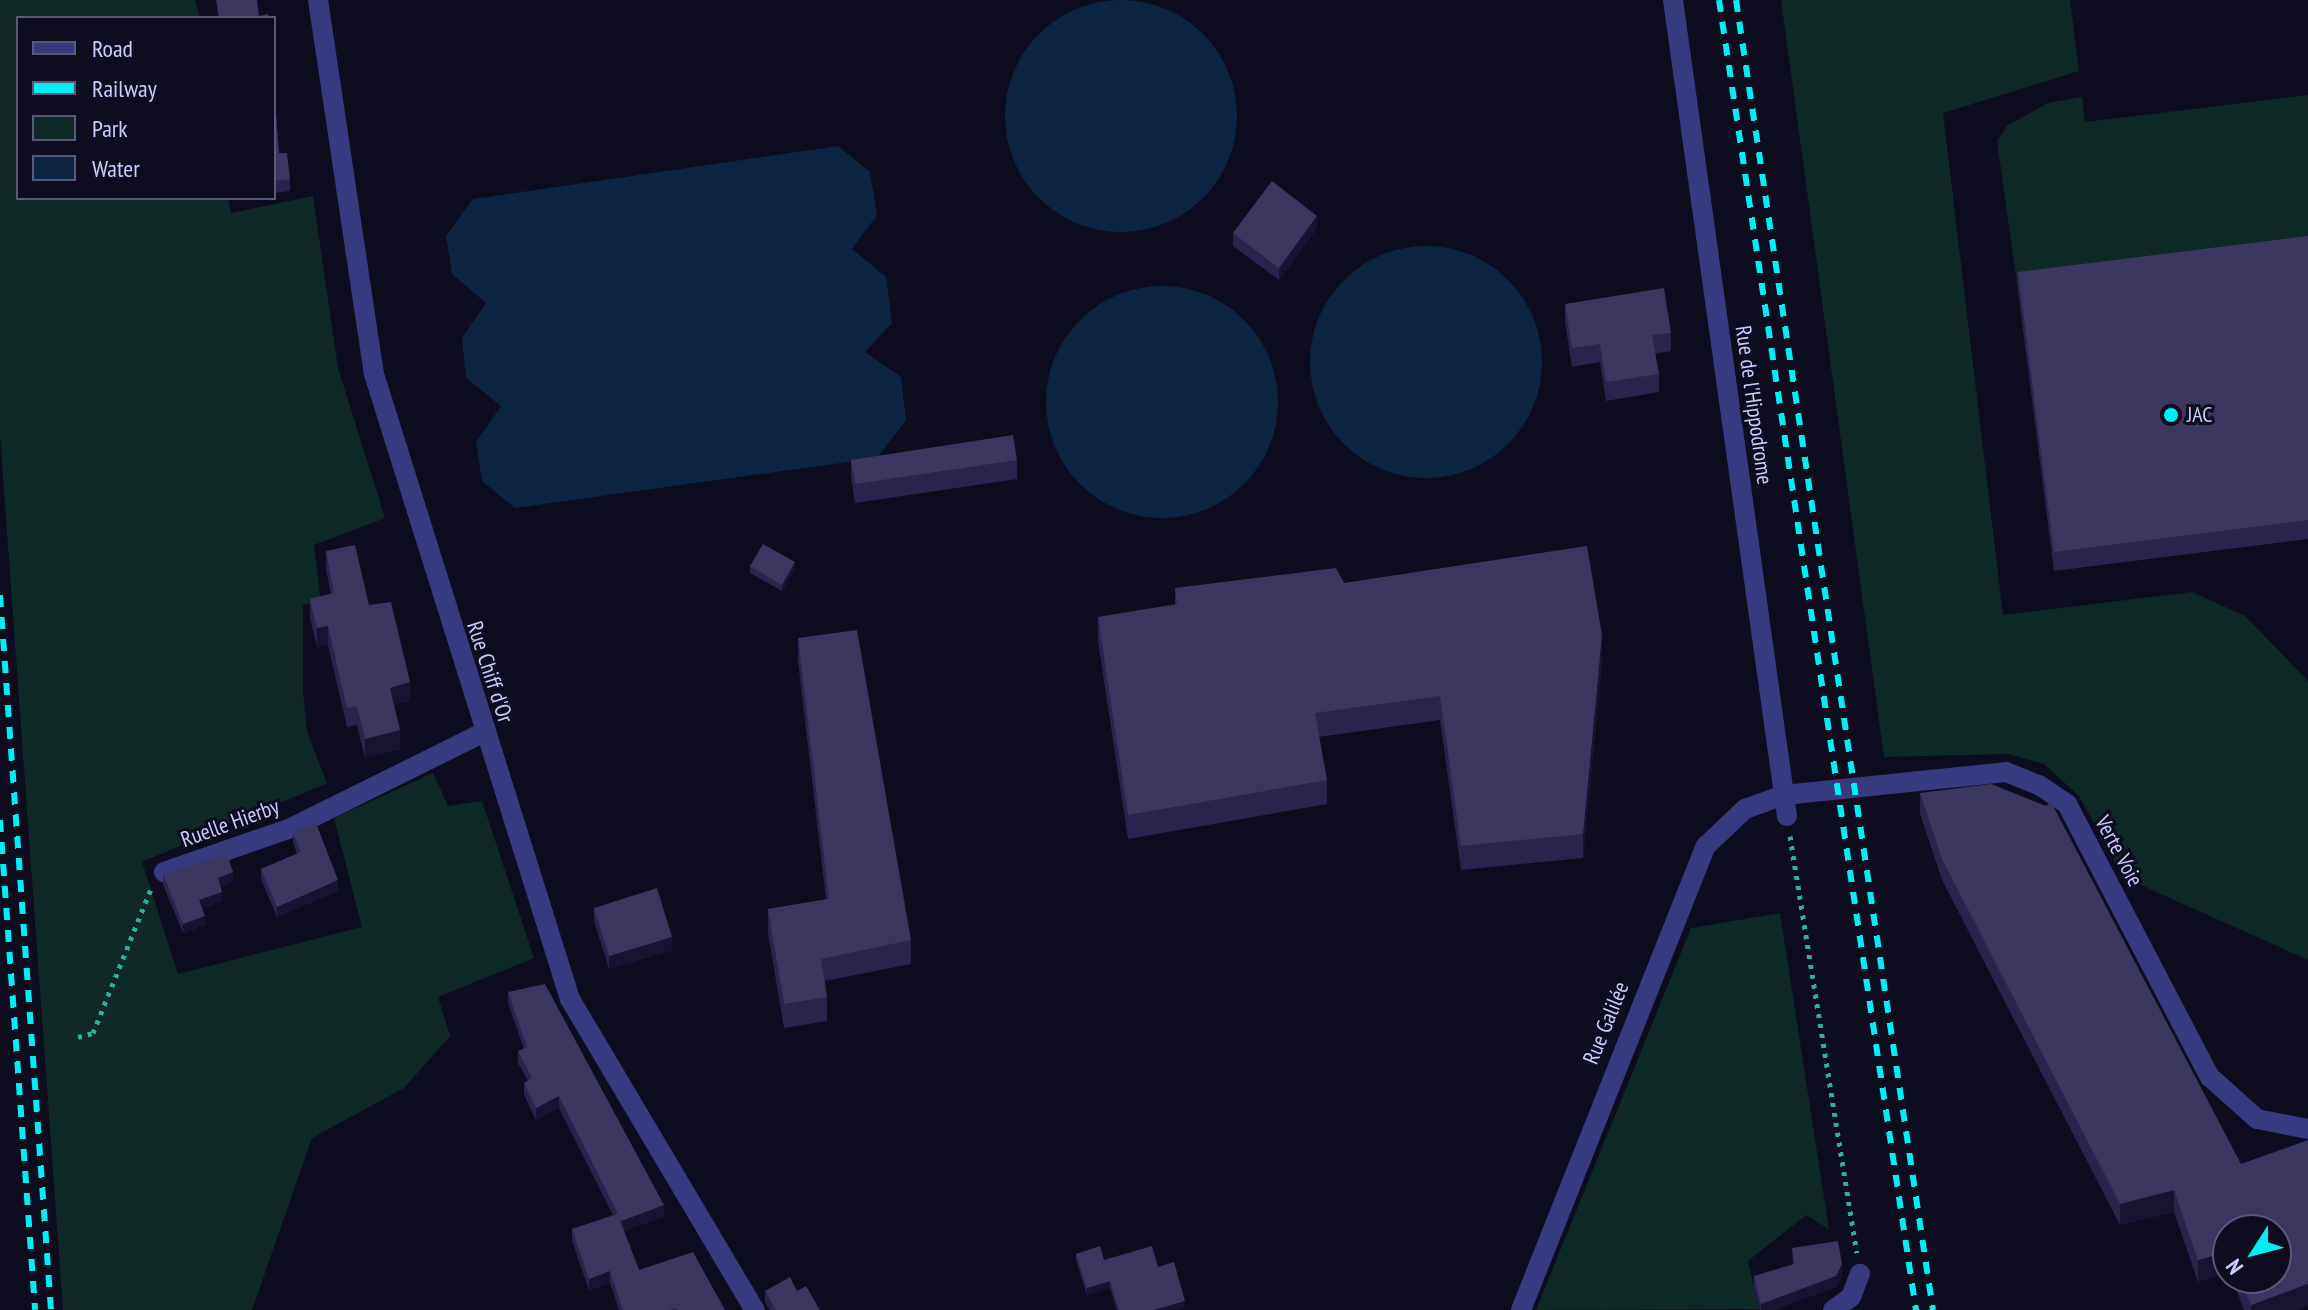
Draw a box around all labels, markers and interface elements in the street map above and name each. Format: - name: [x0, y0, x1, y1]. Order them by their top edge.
- legend: [16, 16, 276, 200]
- text: Road: [92, 33, 133, 64]
- text: Railway: [92, 73, 157, 104]
- text: Park: [92, 113, 128, 144]
- text: Water: [92, 153, 140, 184]
- street label: Rue de l'Hippodrome: [1730, 324, 1778, 486]
- place label: JAC: [2187, 402, 2212, 428]
- marker: JAC: [2162, 406, 2180, 424]
- street label: Rue Chiff d'Or: [461, 618, 519, 726]
- street label: Ruelle Hierby: [177, 793, 283, 853]
- street label: Verte Voie: [2089, 811, 2149, 891]
- street label: Rue Galilée: [1578, 978, 1634, 1068]
- north arrow: [2212, 1214, 2292, 1294]
- text: N: [2219, 1254, 2249, 1280]

